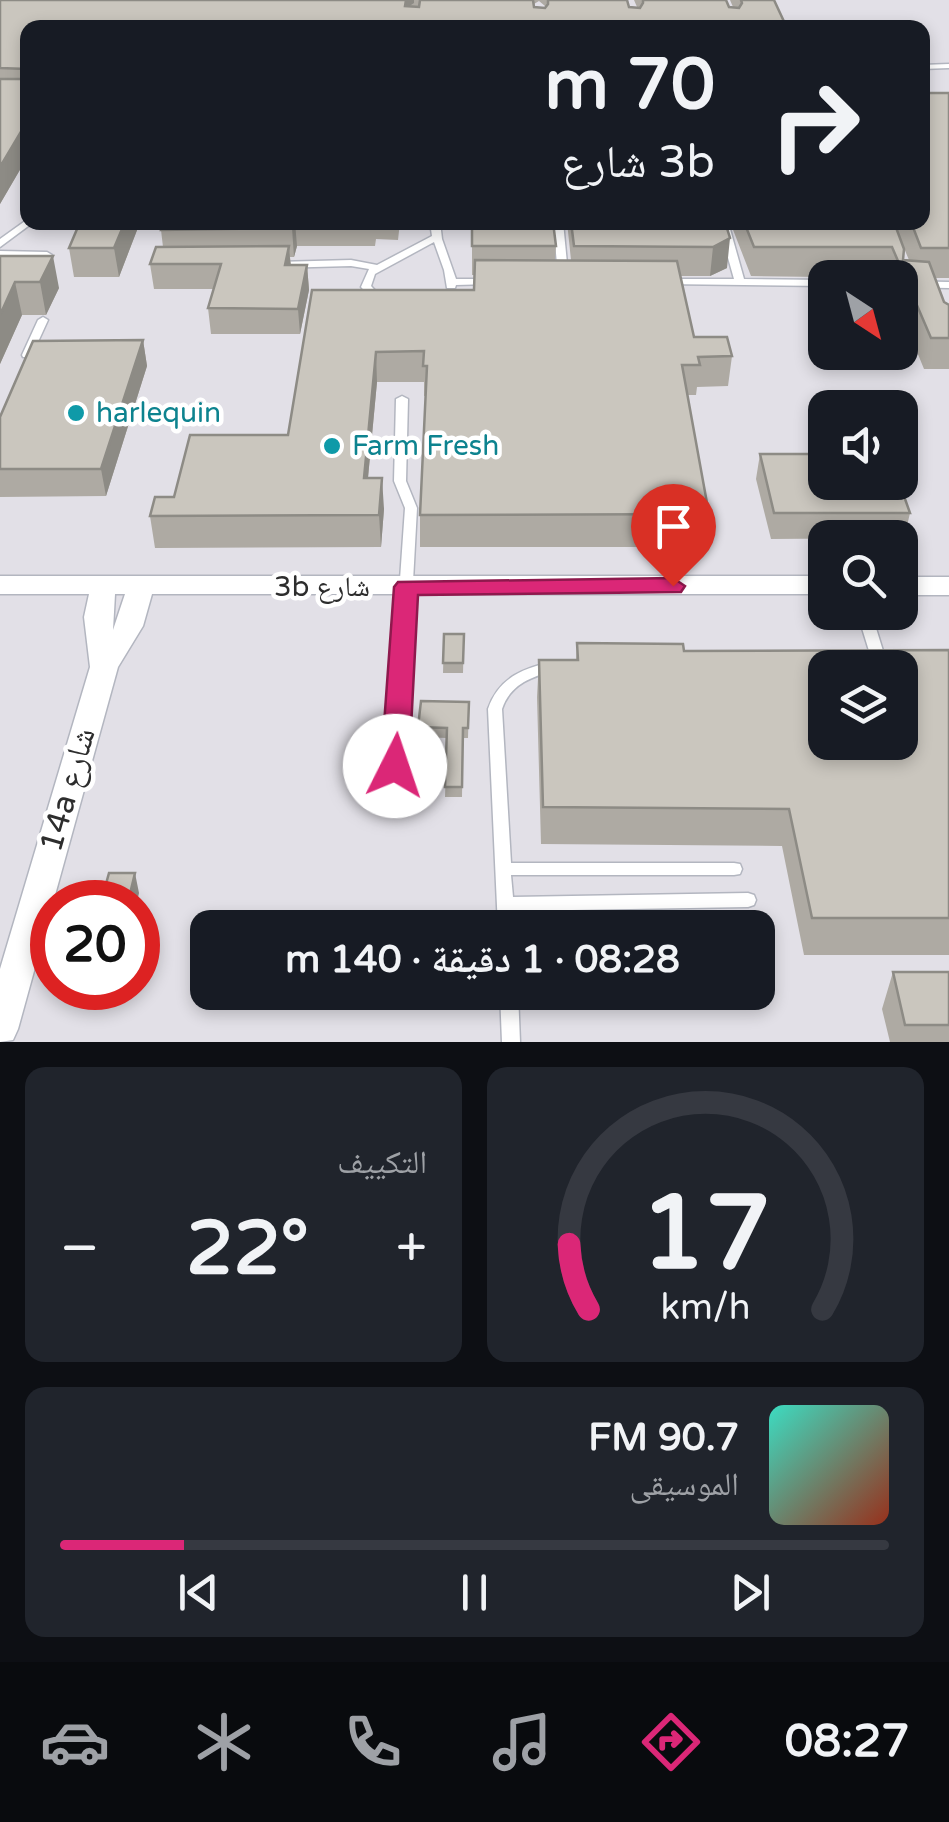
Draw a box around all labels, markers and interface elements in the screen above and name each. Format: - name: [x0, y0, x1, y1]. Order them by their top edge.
- text: 70 m: [545, 44, 715, 128]
- icon: right: [750, 60, 880, 190]
- text: 3b شارع: [561, 136, 715, 190]
- north arrow: [808, 260, 918, 370]
- map controls: [808, 260, 918, 760]
- button: sound: [808, 390, 918, 500]
- place label: harlequin: [96, 396, 221, 430]
- marker: harlequin: [65, 402, 87, 424]
- place label: Farm Fresh: [352, 429, 499, 463]
- marker: Farm Fresh: [321, 435, 343, 457]
- pin: [631, 484, 716, 587]
- icon: arrive: [646, 499, 701, 554]
- button: search: [808, 520, 918, 630]
- street label: 3b شارع: [274, 570, 370, 604]
- button: layers: [808, 650, 918, 760]
- position arrow: [343, 714, 447, 818]
- street label: 14a شارع: [32, 724, 104, 856]
- speed limit sign: 20: [30, 880, 160, 1010]
- text: 08:28 · 1 دقيقة · 140 m: [285, 937, 680, 983]
- text: التكييف: [337, 1144, 427, 1182]
- text: 17: [640, 1172, 771, 1297]
- text: 22°: [186, 1204, 309, 1294]
- text: −: [60, 1216, 99, 1282]
- text: +: [396, 1216, 427, 1282]
- text: km/h: [661, 1286, 750, 1329]
- text: 90.7 FM: [588, 1415, 739, 1461]
- text: الموسيقى: [629, 1466, 739, 1504]
- icon: previous: [171, 1565, 226, 1620]
- icon: pause: [447, 1565, 502, 1620]
- icon: next: [723, 1565, 778, 1620]
- icon: car: [40, 1707, 110, 1777]
- icon: climate: [189, 1707, 259, 1777]
- icon: phone: [338, 1707, 408, 1777]
- icon: music: [487, 1707, 557, 1777]
- icon: directions: [636, 1707, 706, 1777]
- text: 08:27: [785, 1715, 909, 1769]

